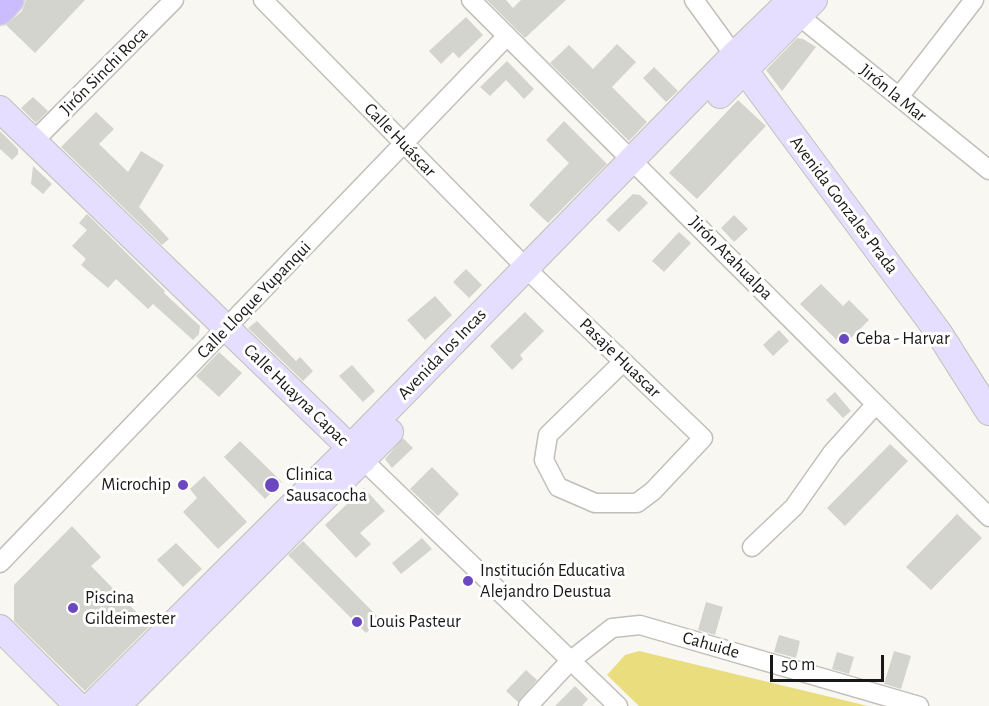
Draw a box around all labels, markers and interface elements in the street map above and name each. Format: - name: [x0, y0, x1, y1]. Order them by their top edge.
- street label: Jirón Sinchi Roca: [55, 22, 153, 120]
- street label: Jirón la Mar: [855, 59, 931, 127]
- street label: Calle Huáscar: [359, 98, 441, 182]
- street label: Avenida Gonzales Prada: [785, 132, 903, 278]
- street label: Jirón Atahualpa: [685, 212, 777, 304]
- street label: Calle Lloque Yupanqui: [192, 237, 316, 363]
- street label: Avenida los Incas: [393, 304, 491, 404]
- street label: Pasaje Huascar: [575, 314, 665, 402]
- place label: Ceba - Harvar: [856, 328, 950, 350]
- marker: Ceba - Harvar: [837, 332, 851, 346]
- street label: Calle Huayna Capac: [239, 339, 353, 451]
- place label: Clinica Sausacocha: [286, 464, 367, 506]
- place label: Microchip: [101, 474, 171, 496]
- marker: Clinica Sausacocha: [263, 476, 281, 494]
- marker: Microchip: [176, 478, 190, 492]
- place label: Institución Educativa Alejandro Deustua: [480, 560, 625, 602]
- marker: Institución Educativa Alejandro Deustua: [461, 574, 475, 588]
- place label: Piscina Gildeimester: [85, 587, 176, 630]
- marker: Piscina Gildeimester: [66, 601, 80, 615]
- place label: Louis Pasteur: [369, 611, 461, 633]
- marker: Louis Pasteur: [350, 615, 364, 629]
- street label: Cahuide: [680, 627, 742, 663]
- scale bar: [773, 643, 887, 681]
- text: 50 m: [781, 656, 815, 674]

